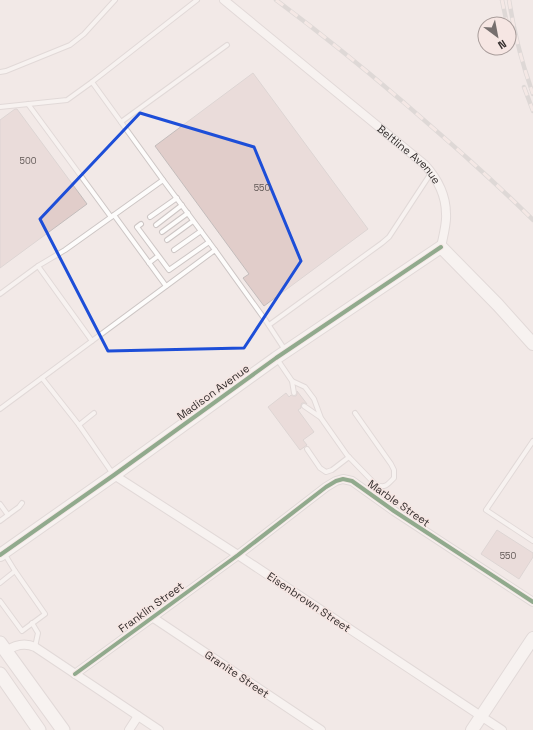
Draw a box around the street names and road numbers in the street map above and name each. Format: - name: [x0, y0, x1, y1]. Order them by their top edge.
- street label: Beltline Avenue: [374, 121, 444, 186]
- street label: Madison Avenue: [174, 361, 252, 423]
- street label: Marble Street: [365, 476, 433, 530]
- street label: Eisenbrown Street: [265, 569, 353, 635]
- street label: Franklin Street: [116, 579, 186, 635]
- street label: Granite Street: [202, 647, 272, 701]

